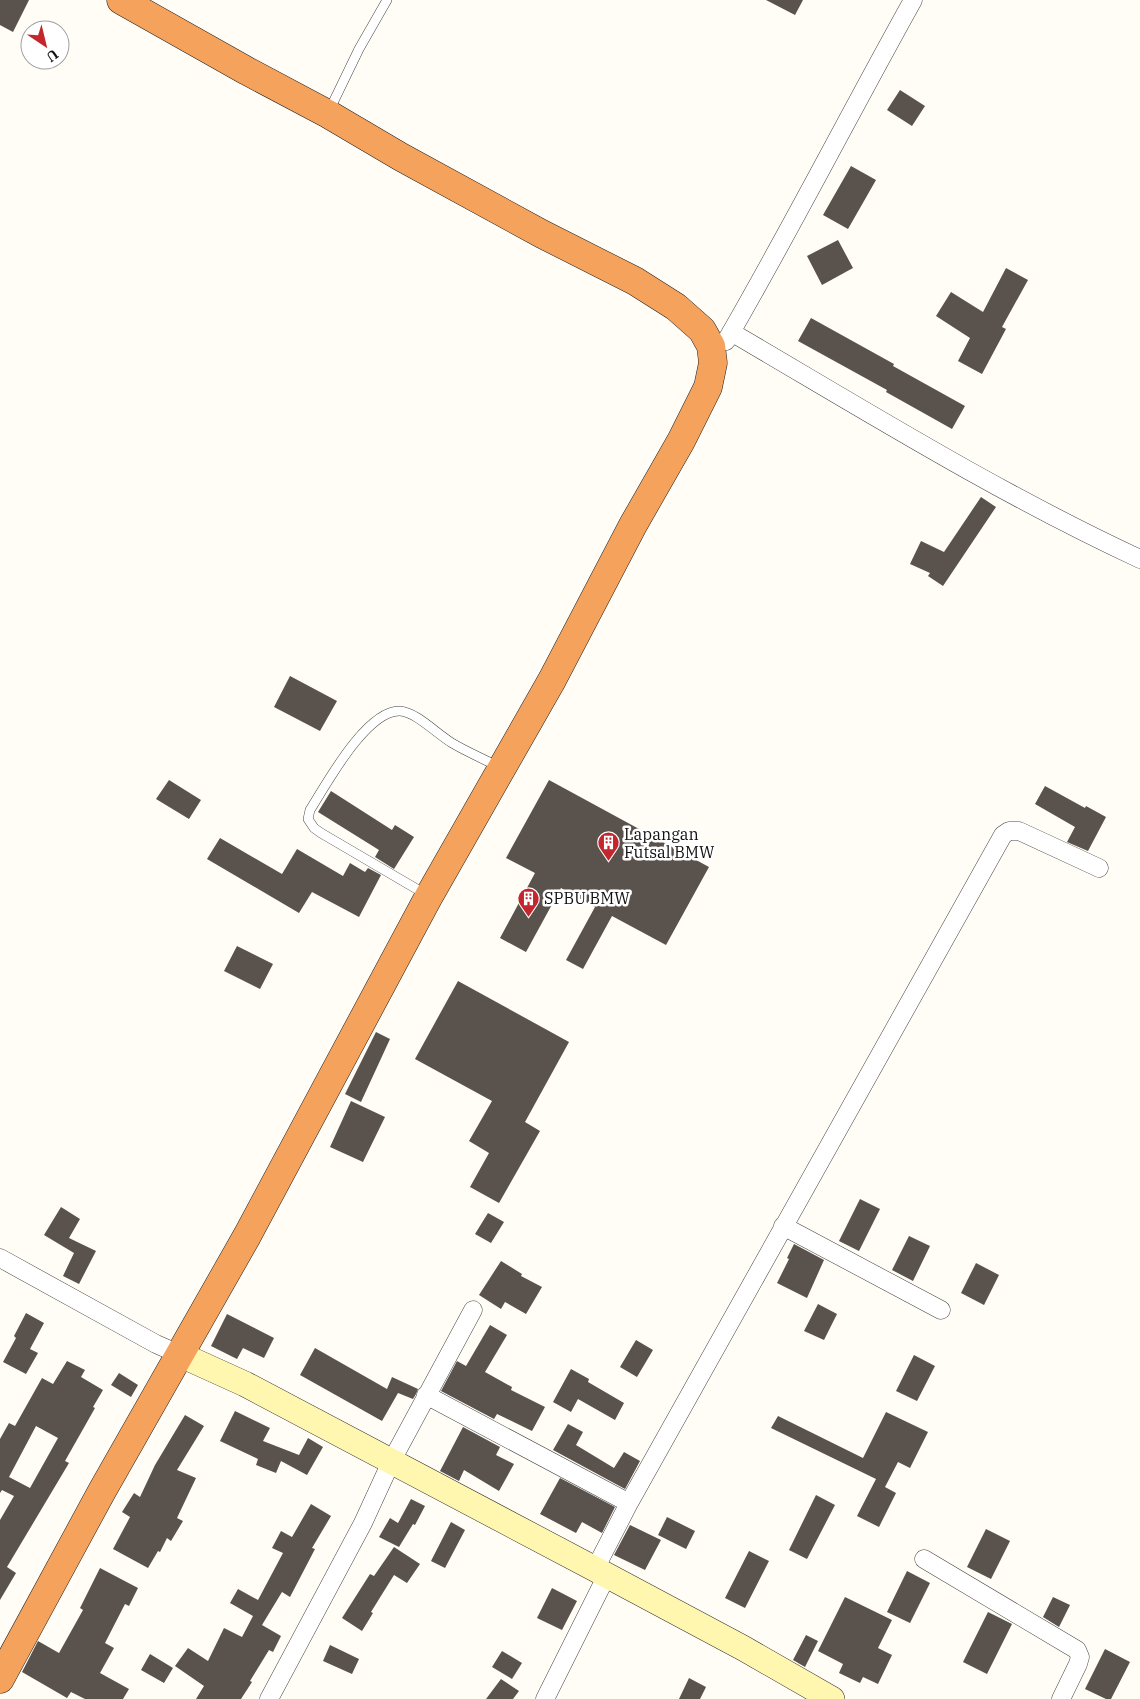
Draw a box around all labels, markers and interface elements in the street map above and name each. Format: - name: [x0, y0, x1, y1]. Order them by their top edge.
- north arrow: [20, 20, 70, 70]
- text: U: [43, 45, 62, 66]
- place label: Lapangan Futsal BMW: [624, 824, 715, 862]
- building icon: Lapangan Futsal BMW: [596, 831, 620, 862]
- building icon: SPBU BMW: [516, 886, 540, 917]
- place label: SPBU BMW: [544, 888, 630, 908]

